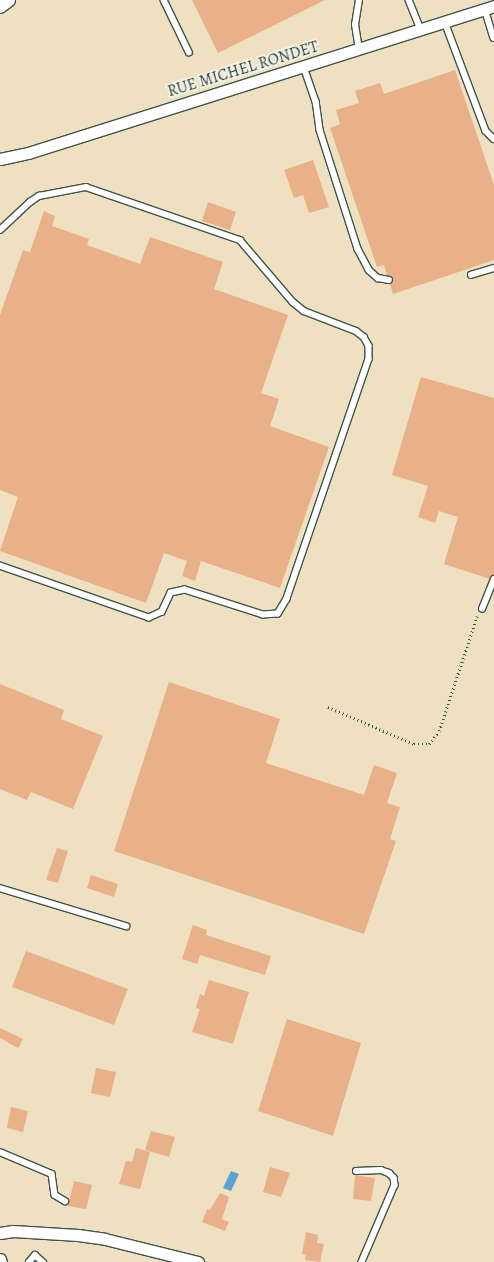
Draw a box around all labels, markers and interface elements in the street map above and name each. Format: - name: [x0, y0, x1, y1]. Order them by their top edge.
- street label: RUE MICHEL RONDET: [165, 37, 321, 101]

